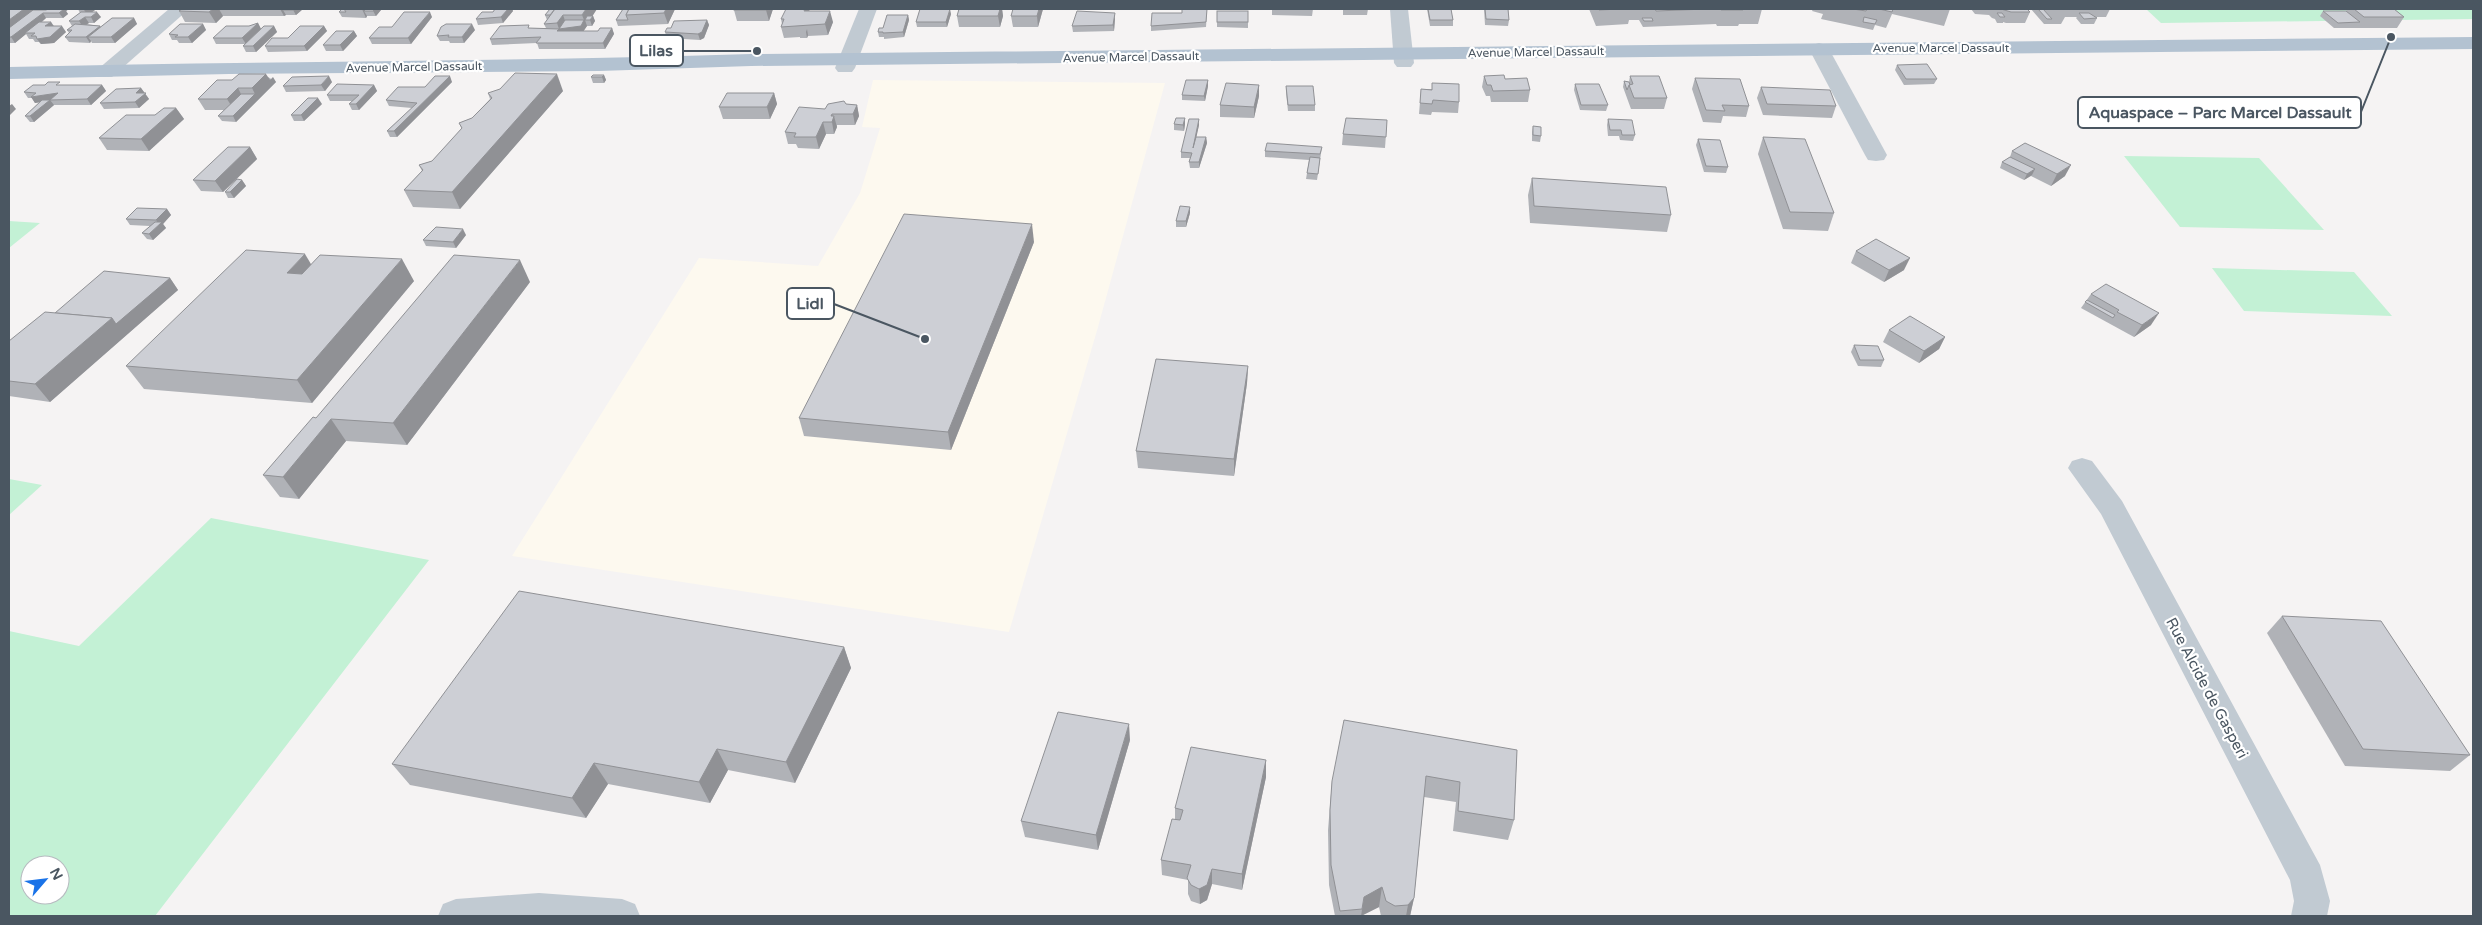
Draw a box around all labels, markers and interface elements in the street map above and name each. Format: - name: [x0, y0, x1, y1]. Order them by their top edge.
- callout: Lilas: [630, 35, 683, 66]
- text: Lilas: [639, 41, 673, 61]
- street label: Avenue Marcel Dassault: [1873, 41, 2010, 55]
- street label: Avenue Marcel Dassault: [1467, 44, 1605, 60]
- street label: Avenue Marcel Dassault: [1062, 49, 1200, 65]
- street label: Avenue Marcel Dassault: [345, 59, 483, 75]
- callout: Aquaspace – Parc Marcel Dassault: [2078, 97, 2361, 128]
- text: Aquaspace – Parc Marcel Dassault: [2088, 103, 2352, 123]
- callout: Lidl: [787, 288, 834, 319]
- text: Lidl: [796, 294, 824, 314]
- street label: Rue Alcide de Gasperi: [2162, 615, 2252, 761]
- north arrow: [20, 855, 70, 905]
- text: N: [46, 865, 66, 883]

